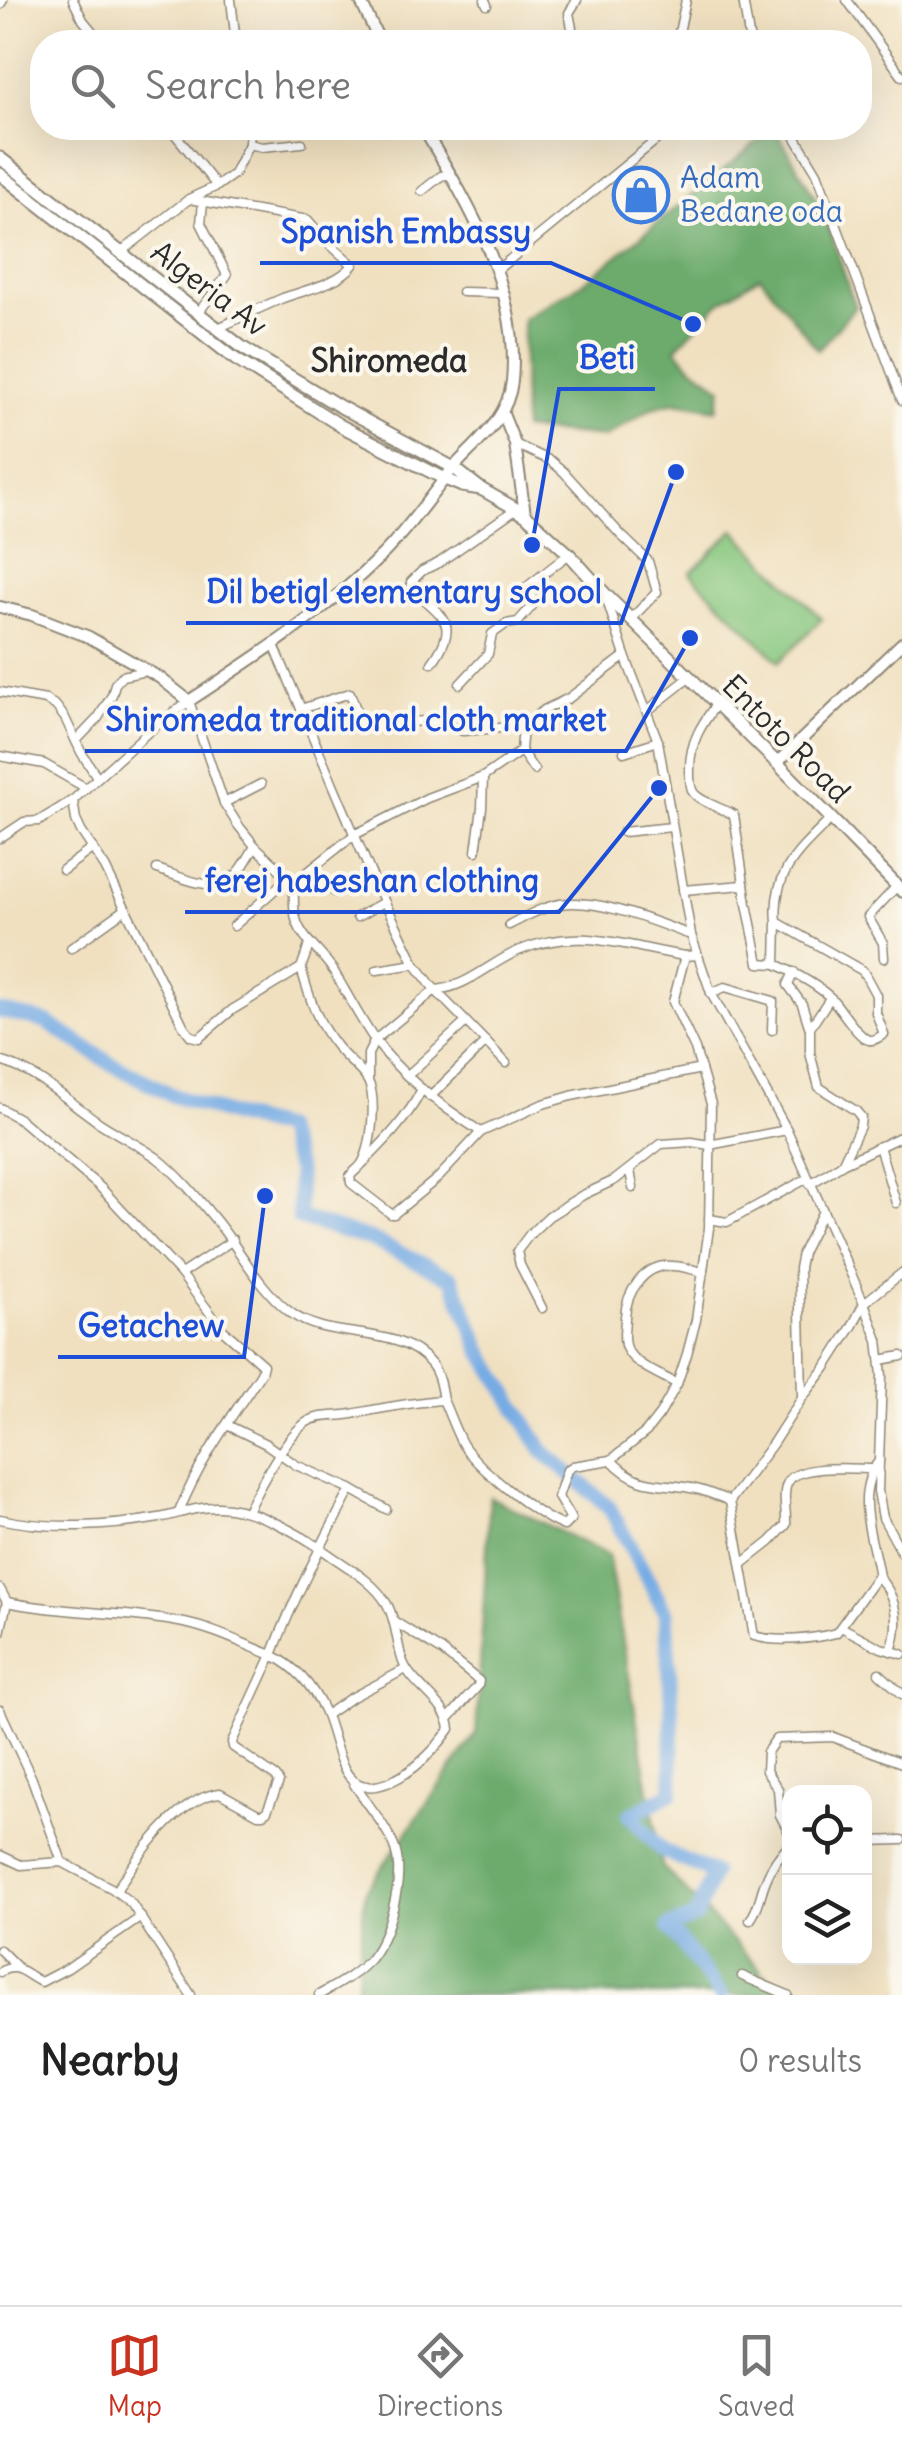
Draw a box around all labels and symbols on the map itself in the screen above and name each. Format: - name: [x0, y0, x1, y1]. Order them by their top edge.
- place label: Adam Bedane oda: [680, 158, 843, 230]
- shop icon: Adam Bedane oda: [611, 165, 671, 225]
- callout: Spanish Embassy: [260, 201, 551, 263]
- text: Spanish Embassy: [281, 211, 531, 252]
- street label: Algeria Av: [144, 232, 275, 344]
- callout: Beti: [559, 327, 655, 389]
- text: Beti: [579, 337, 635, 378]
- district label: Shiromeda: [311, 340, 467, 381]
- callout: Dil betigl elementary school: [186, 561, 621, 623]
- text: Dil betigl elementary school: [206, 571, 602, 612]
- street label: Entoto Road: [715, 666, 859, 810]
- callout: Shiromeda traditional cloth market: [85, 689, 626, 751]
- text: Shiromeda traditional cloth market: [106, 699, 607, 740]
- callout: ferej habeshan clothing: [185, 850, 559, 912]
- text: ferej habeshan clothing: [205, 860, 539, 901]
- callout: Getachew: [58, 1295, 244, 1357]
- text: Getachew: [78, 1305, 224, 1346]

